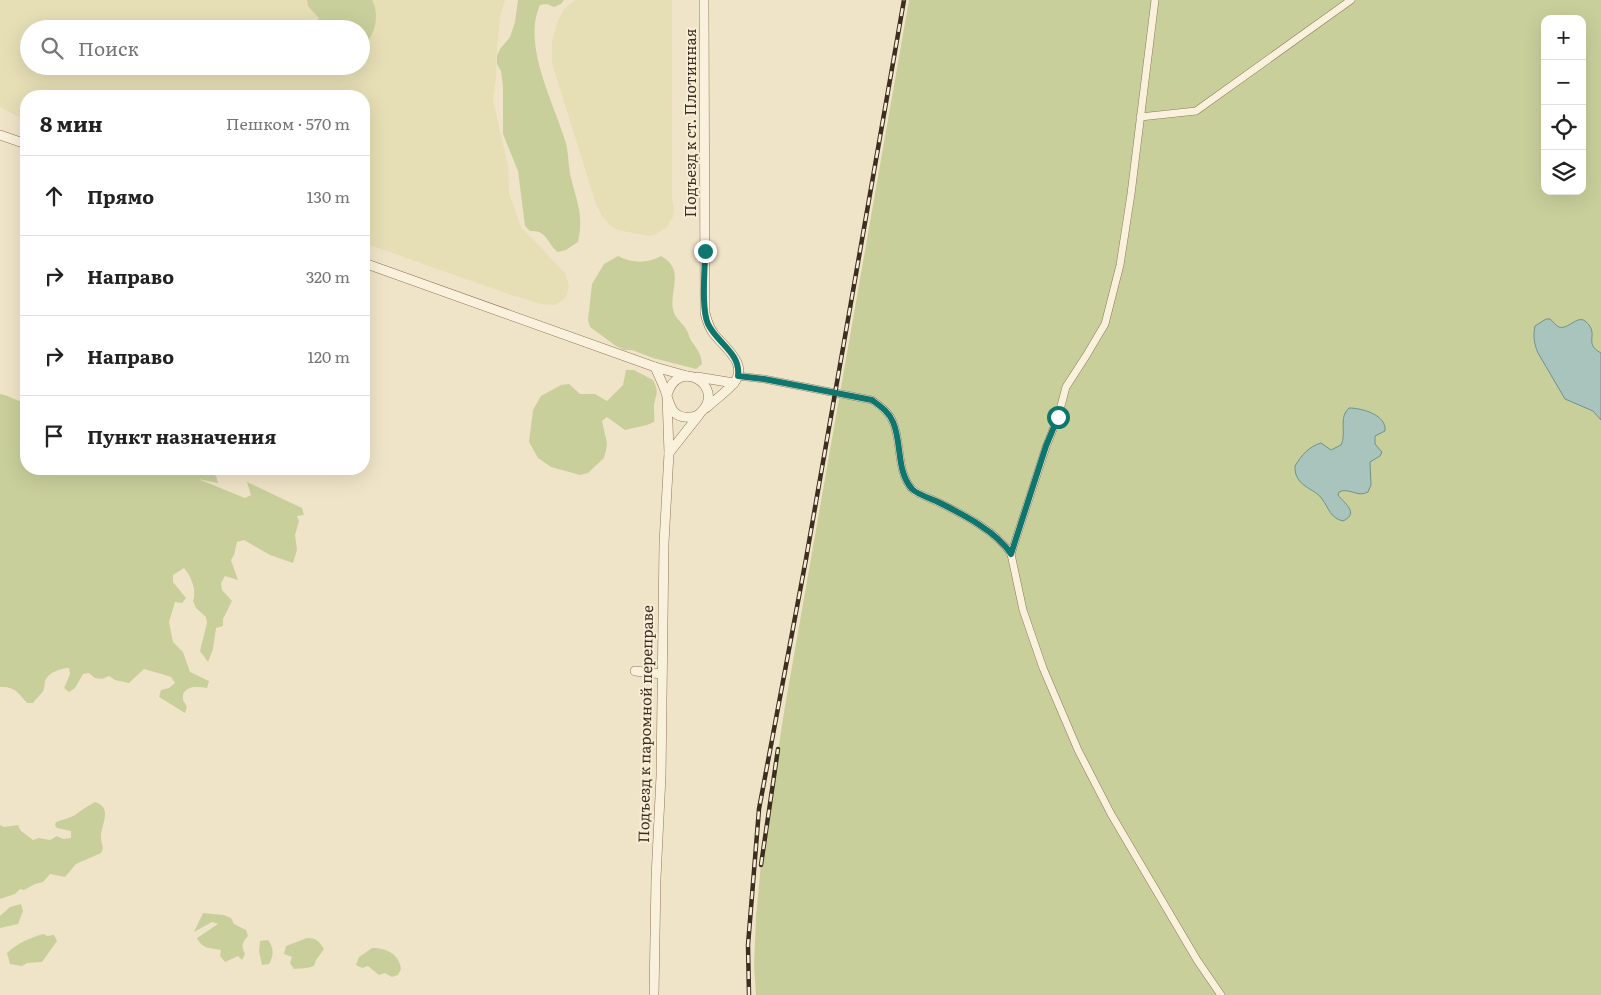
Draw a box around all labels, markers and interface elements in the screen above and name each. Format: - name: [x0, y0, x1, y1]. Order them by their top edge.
- map controls: [1541, 15, 1586, 195]
- button: +: [1541, 15, 1586, 60]
- search box: [20, 20, 370, 75]
- street label: Подъезд к ст. Плотинная: [678, 28, 701, 218]
- icon: search: [38, 34, 66, 62]
- text: Поиск: [78, 34, 139, 62]
- button: −: [1541, 60, 1586, 105]
- button: locate: [1541, 105, 1586, 150]
- text: 8 мин: [40, 107, 103, 138]
- text: Пешком · 570 m: [226, 111, 350, 135]
- button: layers: [1541, 150, 1586, 195]
- icon: ahead: [40, 182, 68, 210]
- text: Прямо: [87, 182, 154, 210]
- text: 130 m: [307, 184, 350, 208]
- route end: [694, 240, 717, 263]
- icon: right: [40, 262, 68, 290]
- text: Направо: [87, 262, 174, 290]
- text: 320 m: [306, 264, 350, 288]
- icon: right: [40, 342, 68, 370]
- text: Направо: [87, 342, 174, 370]
- text: 120 m: [307, 344, 350, 368]
- route start: [1047, 406, 1070, 429]
- icon: arrive: [40, 422, 68, 450]
- text: Пункт назначения: [87, 422, 276, 450]
- street label: Подъезд к паромной переправе: [631, 605, 658, 843]

